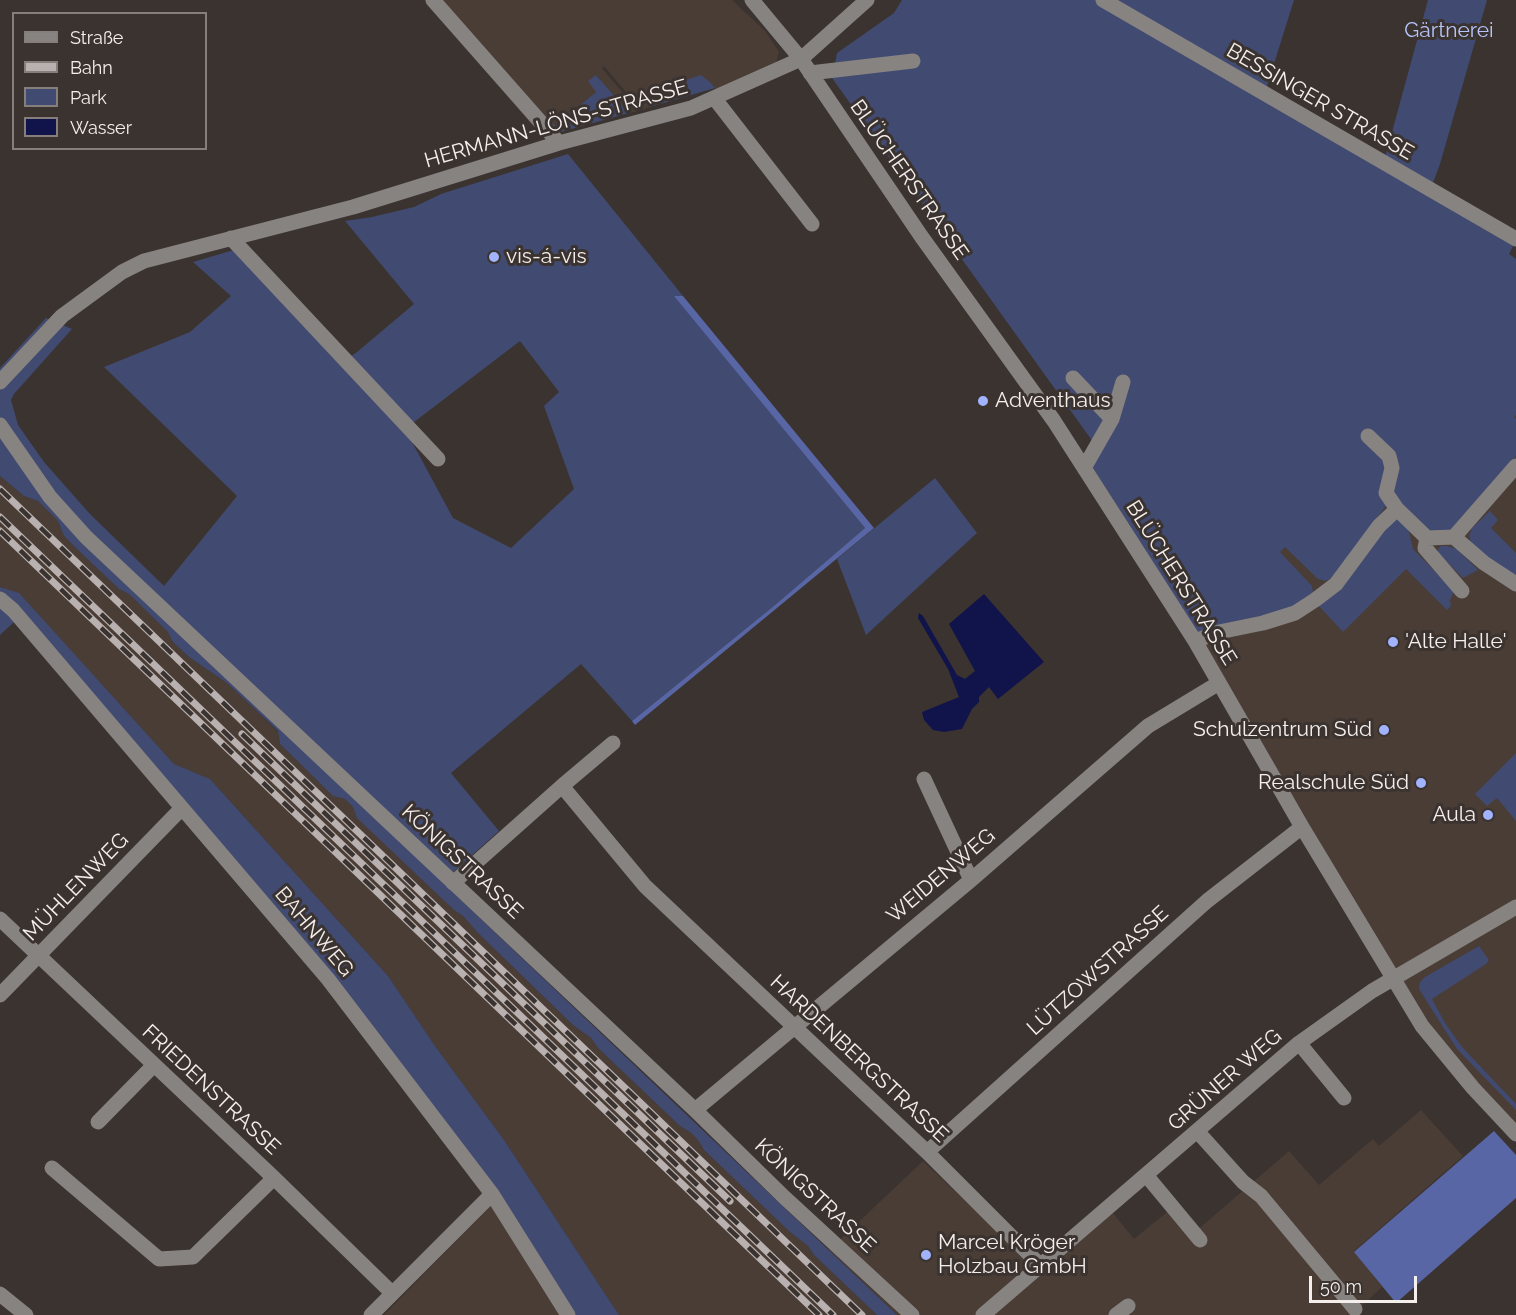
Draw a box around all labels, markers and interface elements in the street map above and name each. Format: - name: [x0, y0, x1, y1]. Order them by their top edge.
- legend: [12, 12, 207, 150]
- park label: Gärtnerei: [1404, 18, 1494, 44]
- text: Straße: [70, 27, 123, 48]
- street label: BESSINGER STRASSE: [1222, 38, 1418, 166]
- text: Bahn: [70, 57, 113, 78]
- street label: HERMANN-LÖNS-STRASSE: [422, 74, 690, 174]
- text: Park: [70, 87, 107, 108]
- street label: BLÜCHERSTRASSE: [844, 95, 974, 265]
- text: Wasser: [70, 117, 132, 138]
- place label: vis-á-vis: [506, 244, 587, 270]
- marker: vis-á-vis: [487, 250, 501, 264]
- place label: Adventhaus: [995, 388, 1111, 414]
- marker: Adventhaus: [976, 394, 990, 408]
- street label: BLÜCHERSTRASSE: [1120, 496, 1242, 670]
- place label: 'Alte Halle': [1405, 629, 1507, 655]
- marker: 'Alte Halle': [1386, 635, 1400, 649]
- place label: Schulzentrum Süd: [1193, 717, 1372, 743]
- marker: Schulzentrum Süd: [1377, 723, 1391, 737]
- place label: Realschule Süd: [1258, 770, 1409, 796]
- marker: Realschule Süd: [1414, 776, 1428, 790]
- street label: KÖNIGSTRASSE: [396, 799, 528, 925]
- place label: Aula: [1432, 802, 1476, 828]
- marker: Aula: [1481, 808, 1495, 822]
- street label: WEIDENWEG: [882, 823, 1000, 929]
- street label: MÜHLENWEG: [18, 828, 134, 946]
- street label: BAHNWEG: [269, 882, 359, 982]
- street label: LÜTZOWSTRASSE: [1022, 901, 1174, 1041]
- street label: HARDENBERGSTRASSE: [765, 970, 953, 1148]
- street label: FRIEDENSTRASSE: [137, 1020, 285, 1160]
- street label: GRÜNER WEG: [1163, 1024, 1287, 1136]
- street label: KÖNIGSTRASSE: [749, 1133, 881, 1259]
- place label: Marcel Kröger Holzbau GmbH: [938, 1230, 1087, 1280]
- marker: Marcel Kröger Holzbau GmbH: [919, 1248, 933, 1262]
- scale bar: [1312, 1264, 1420, 1302]
- text: 50 m: [1320, 1276, 1362, 1297]

